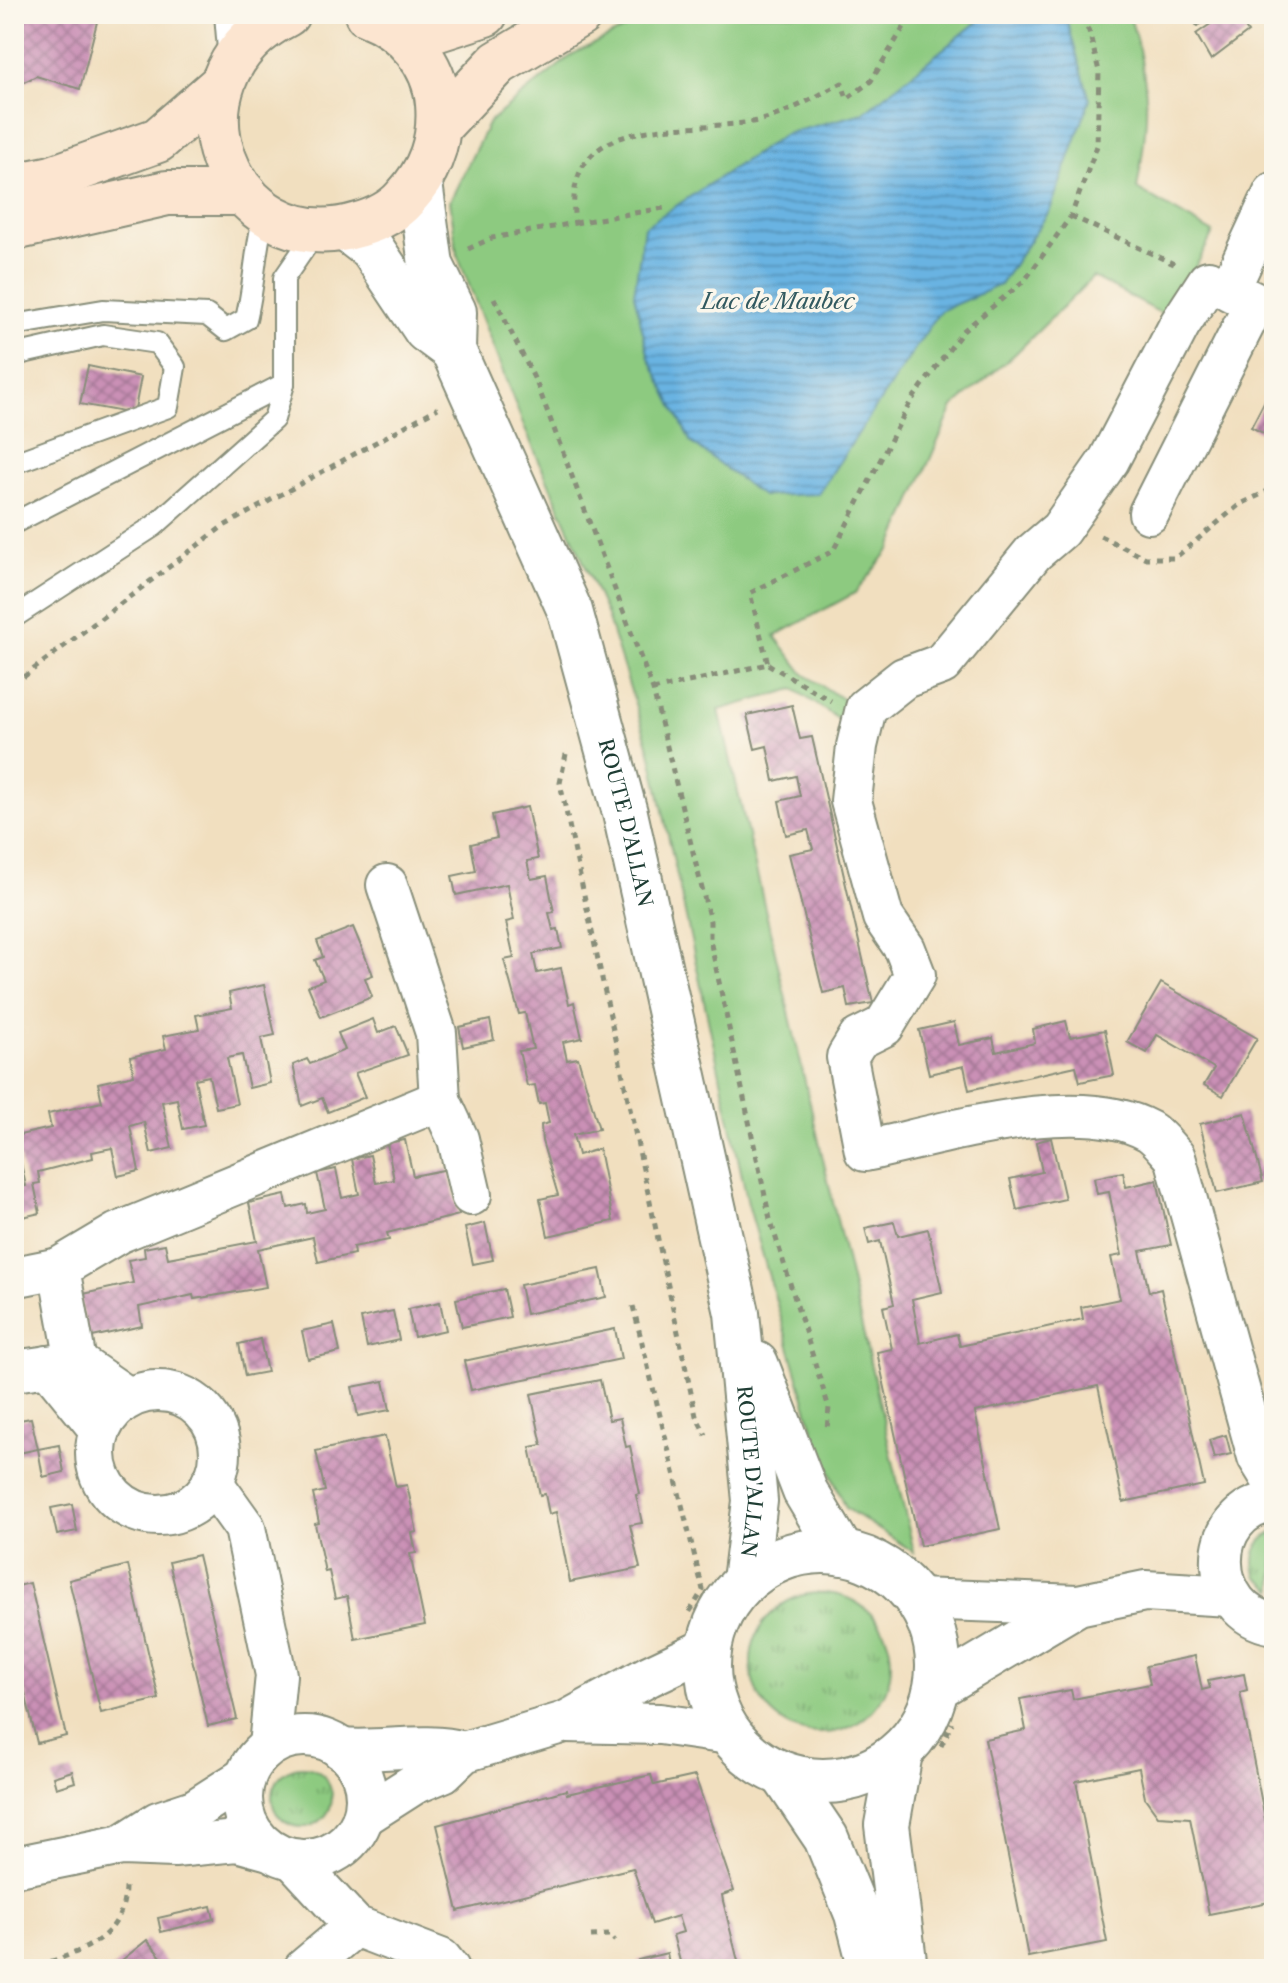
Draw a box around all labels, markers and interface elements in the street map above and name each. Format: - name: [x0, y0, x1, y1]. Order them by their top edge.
- water label: Lac de Maubec: [699, 288, 856, 315]
- street label: ROUTE D'ALLAN: [593, 736, 658, 909]
- street label: ROUTE D'ALLAN: [732, 1385, 767, 1558]

